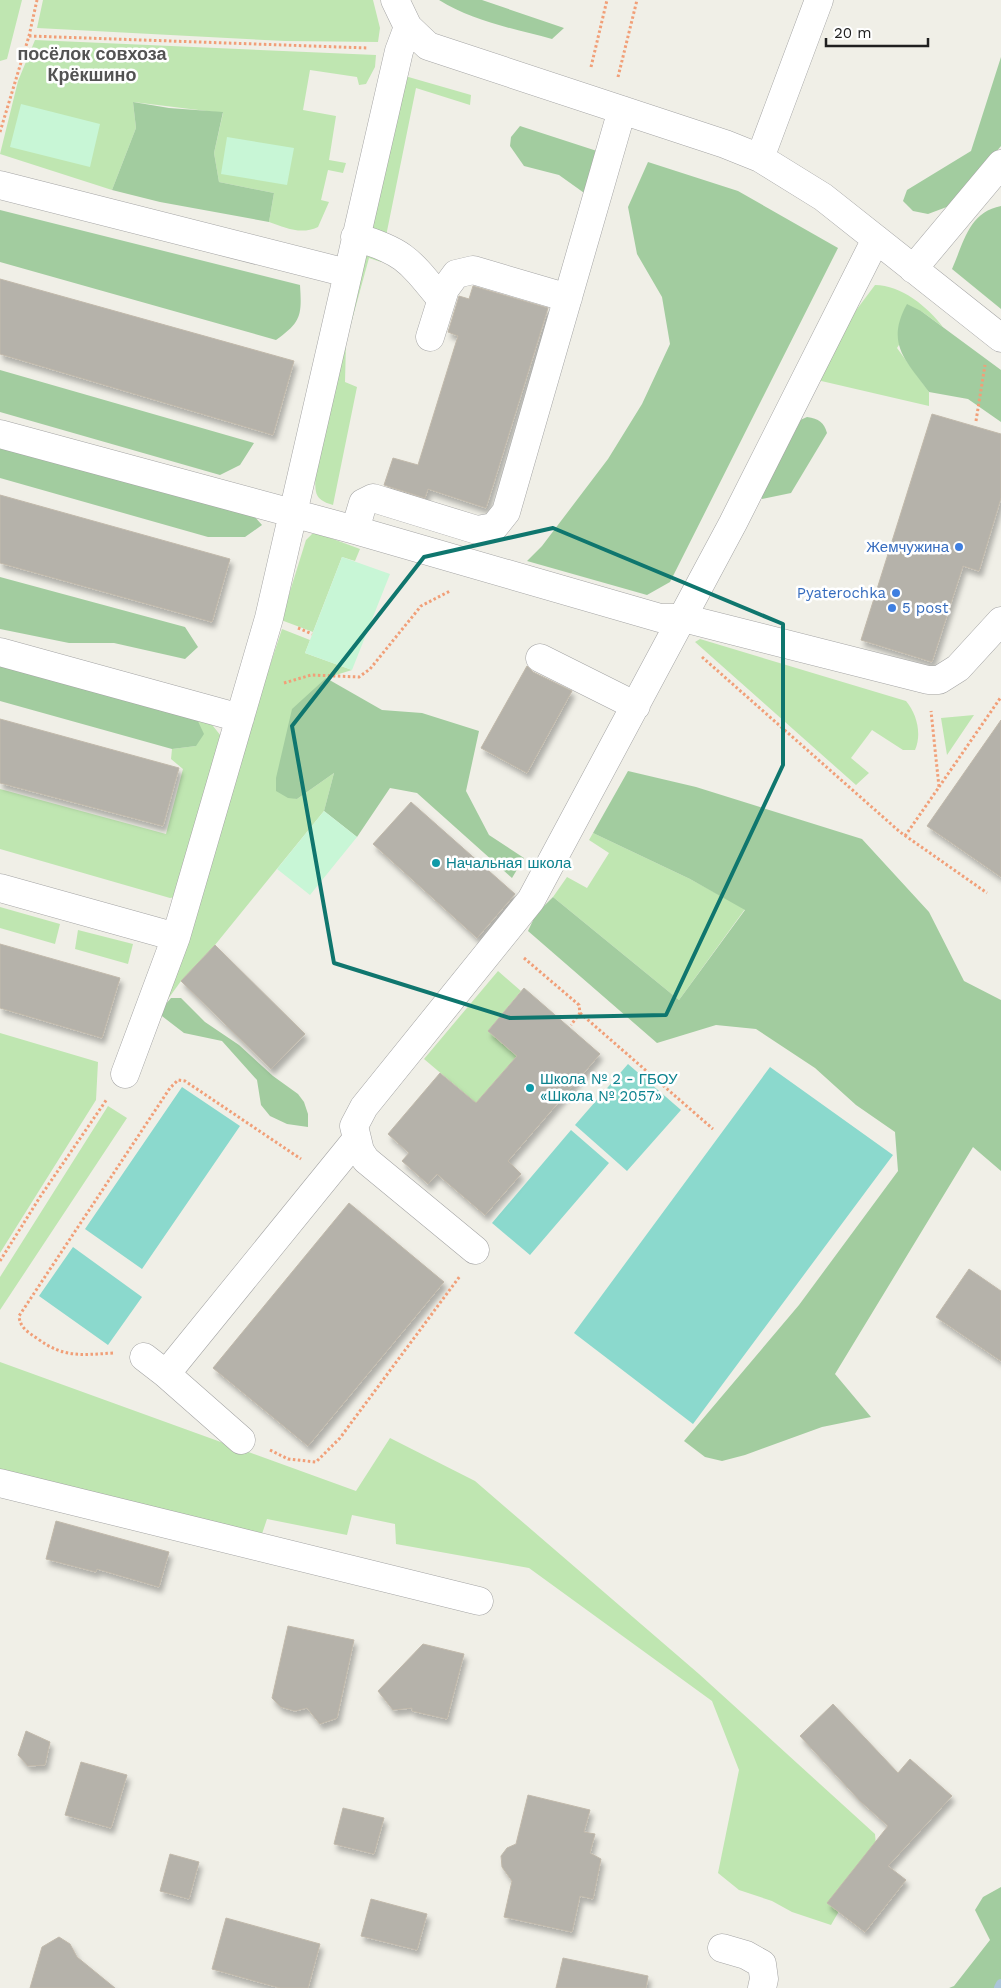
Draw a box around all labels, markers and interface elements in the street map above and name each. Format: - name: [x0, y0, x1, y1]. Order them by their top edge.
- scale bar: [826, 15, 928, 47]
- text: 20 m: [834, 24, 872, 42]
- district label: посёлок совхоза Крёкшино: [17, 43, 168, 85]
- place label: Жемчужина: [866, 538, 950, 556]
- marker: Жемчужина: [953, 541, 965, 553]
- place label: Pyaterochka: [797, 584, 886, 602]
- marker: Pyaterochka: [890, 587, 902, 599]
- place label: 5 post: [902, 599, 949, 617]
- marker: 5 post: [886, 602, 898, 614]
- place label: Начальная школа: [446, 854, 572, 872]
- marker: Начальная школа: [430, 857, 442, 869]
- place label: Школа № 2 - ГБОУ «Школа № 2057»: [540, 1070, 678, 1105]
- marker: Школа № 2 - ГБОУ «Школа № 2057»: [524, 1082, 536, 1094]

